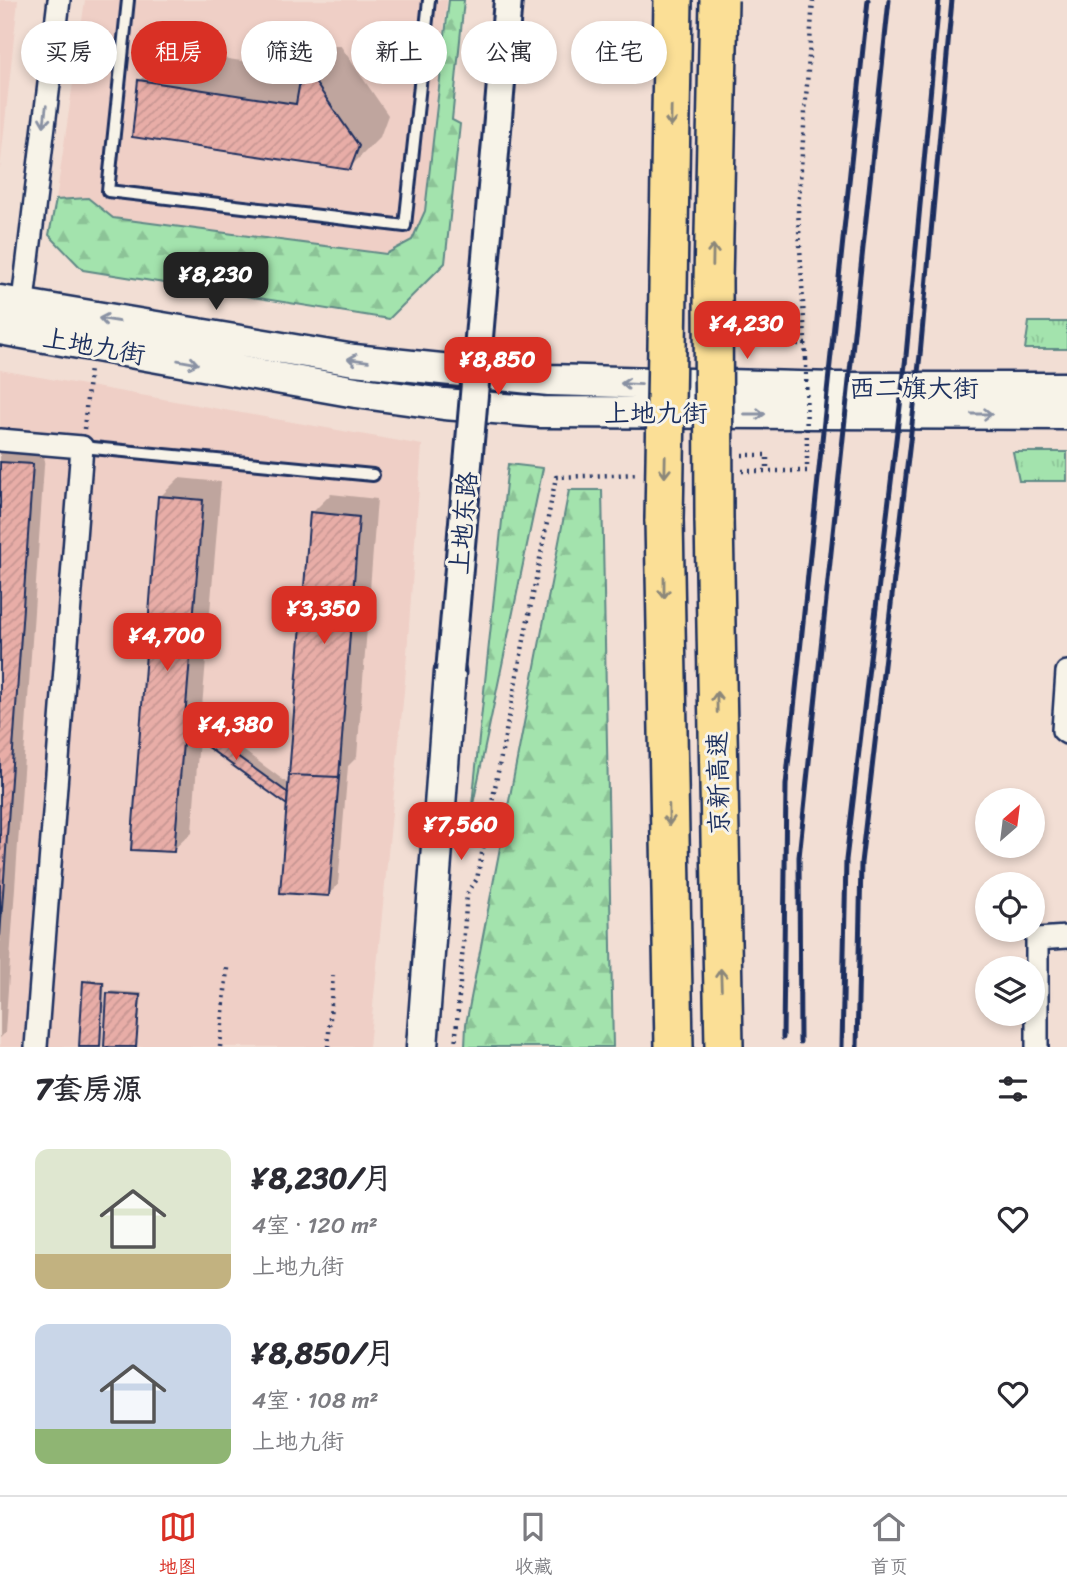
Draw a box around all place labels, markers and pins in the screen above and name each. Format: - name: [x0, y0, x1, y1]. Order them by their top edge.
- pin: ¥8,230: [159, 252, 273, 312]
- pin: ¥4,230: [690, 302, 804, 361]
- pin: ¥8,850: [441, 338, 555, 397]
- pin: ¥3,350: [267, 586, 381, 646]
- pin: ¥4,700: [110, 614, 224, 673]
- pin: ¥4,380: [179, 702, 293, 762]
- pin: ¥7,560: [404, 802, 518, 862]

